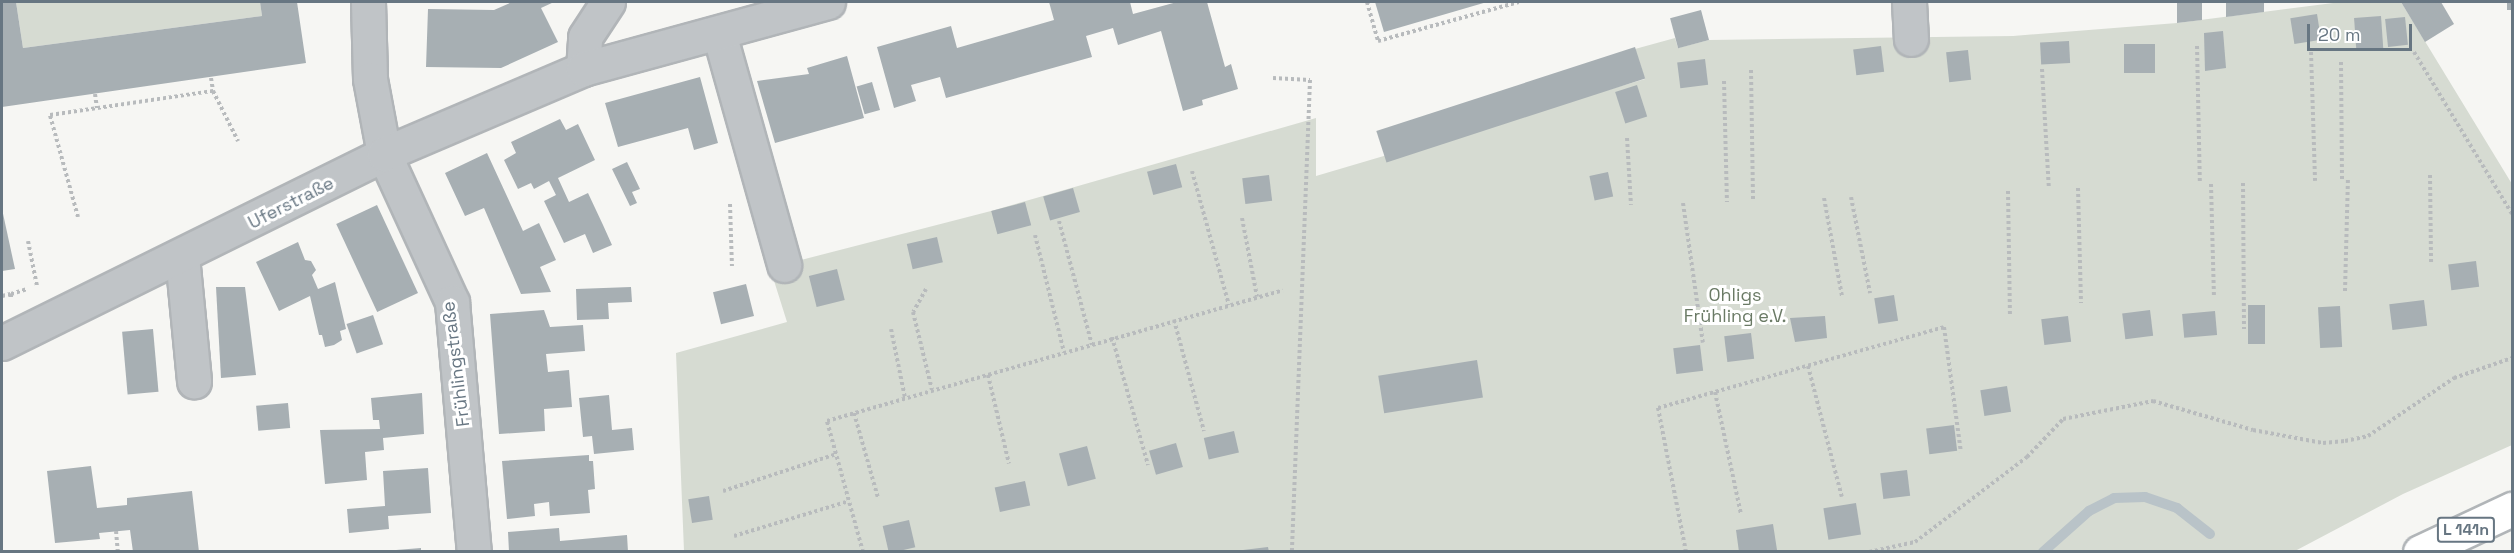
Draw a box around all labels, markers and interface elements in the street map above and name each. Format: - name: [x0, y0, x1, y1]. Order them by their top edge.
- scale bar: [2310, 12, 2415, 50]
- text: 20 m: [2318, 23, 2361, 46]
- street label: Uferstraße: [245, 172, 337, 234]
- park label: Ohligs Frühling e.V.: [1684, 285, 1786, 328]
- street label: Frühlingstraße: [438, 300, 474, 428]
- road number: L 141n: [2436, 517, 2496, 543]

